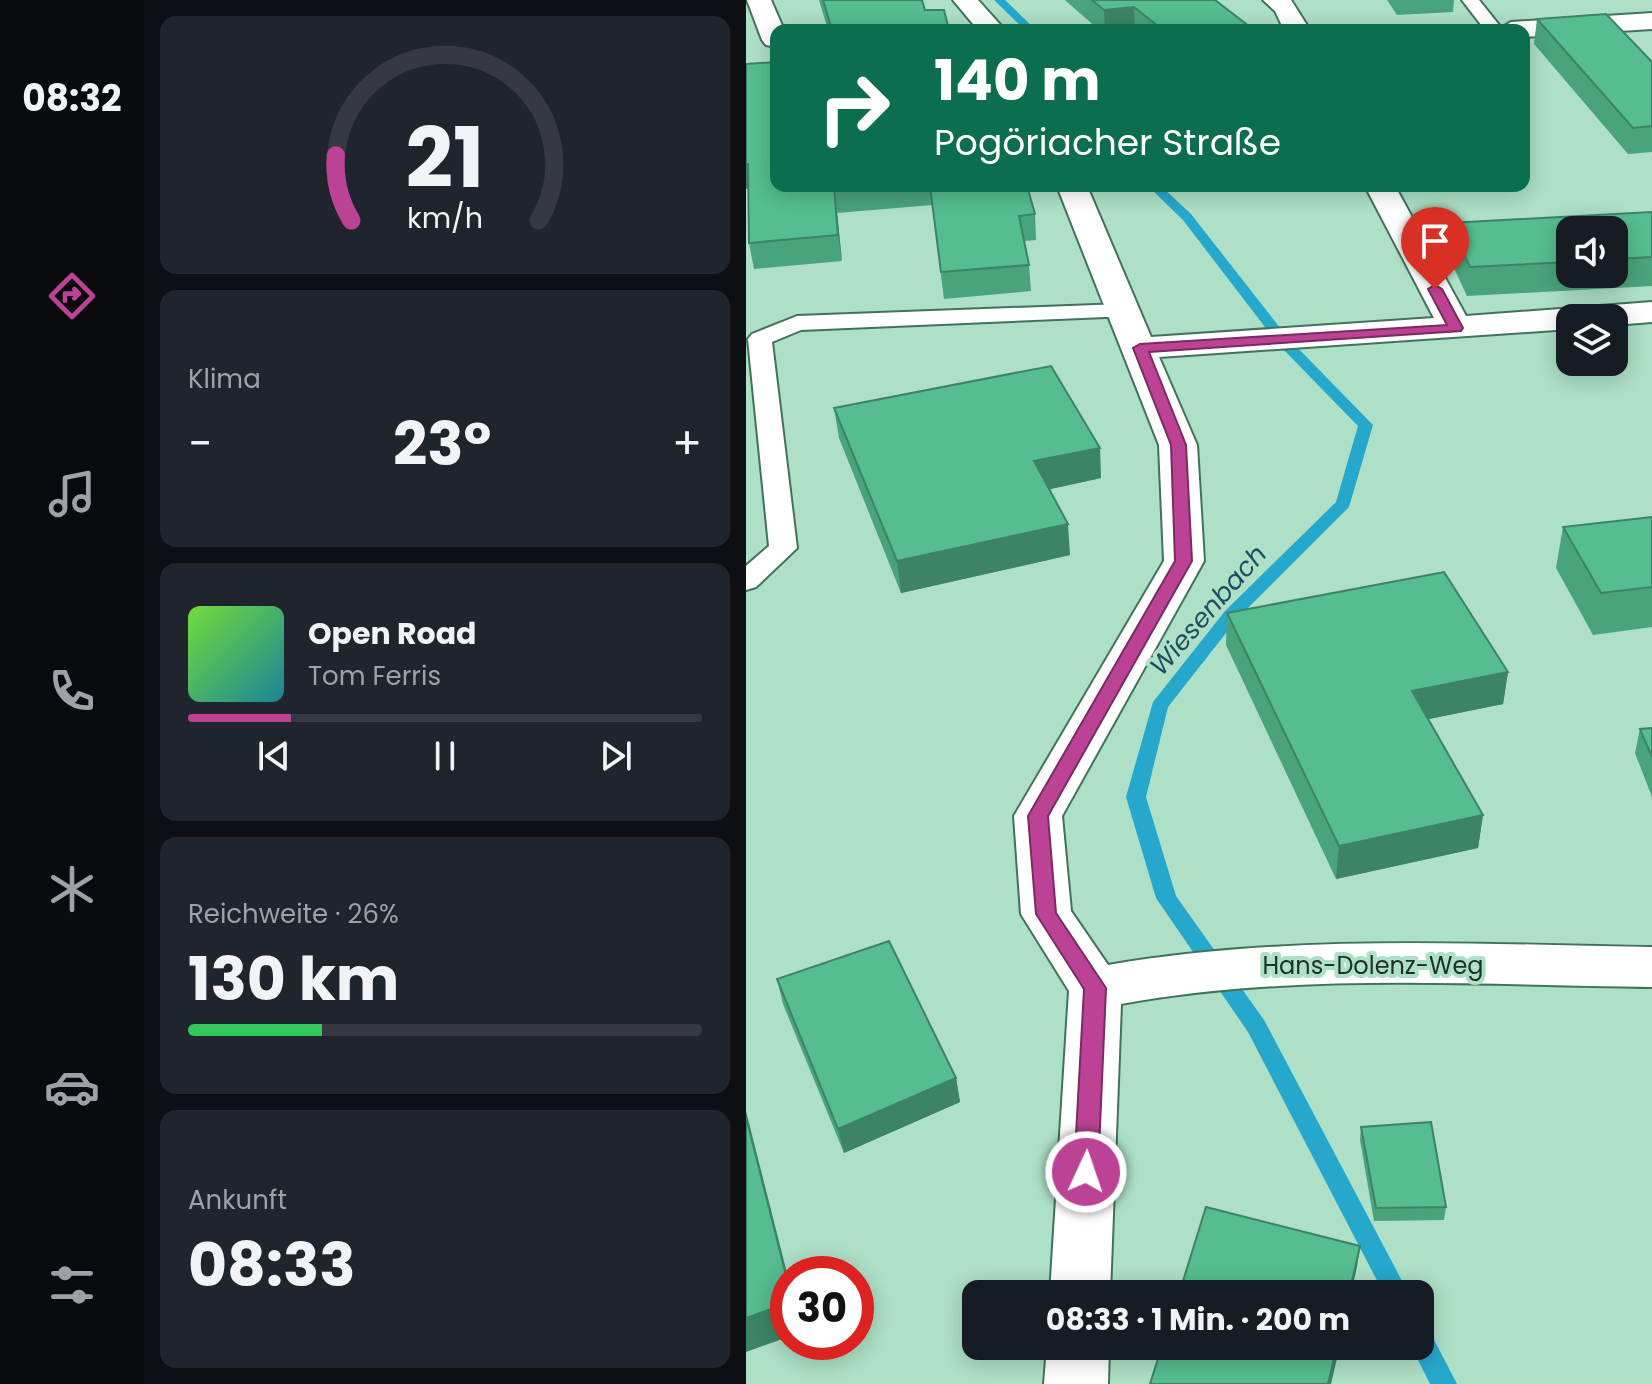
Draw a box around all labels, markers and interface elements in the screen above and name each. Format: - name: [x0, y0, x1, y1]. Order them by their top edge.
- text: 140 m: [934, 41, 1101, 120]
- icon: right: [802, 56, 906, 160]
- text: 08:32: [22, 73, 122, 124]
- text: 21: [406, 99, 484, 215]
- text: Pogöriacher Straße: [934, 117, 1281, 168]
- text: km/h: [407, 198, 483, 238]
- pin: [1401, 207, 1469, 289]
- map controls: [1556, 216, 1628, 376]
- button: sound: [1556, 216, 1628, 288]
- icon: arrive: [1413, 219, 1457, 263]
- icon: directions: [44, 268, 100, 324]
- button: layers: [1556, 304, 1628, 376]
- text: Klima: [188, 361, 261, 397]
- text: 23°: [393, 402, 491, 486]
- text: −: [188, 413, 212, 474]
- text: +: [672, 413, 702, 474]
- icon: music: [44, 466, 100, 522]
- water label: Wiesenbach: [1141, 537, 1275, 683]
- text: Open Road: [308, 612, 476, 655]
- text: Tom Ferris: [308, 658, 441, 694]
- icon: phone: [44, 663, 100, 719]
- icon: previous: [252, 734, 296, 778]
- icon: pause: [423, 734, 467, 778]
- icon: next: [594, 734, 638, 778]
- icon: climate: [44, 861, 100, 917]
- text: Reichweite · 26%: [188, 896, 399, 932]
- text: 130 km: [188, 937, 399, 1021]
- street label: Hans-Dolenz-Weg: [1262, 949, 1484, 982]
- icon: car: [44, 1059, 100, 1115]
- position arrow: [1044, 1130, 1128, 1214]
- text: Ankunft: [188, 1182, 287, 1218]
- text: 08:33: [188, 1223, 356, 1307]
- speed limit sign: 30: [770, 1256, 874, 1360]
- icon: filters: [44, 1257, 100, 1313]
- text: 08:33 · 1 Min. · 200 m: [1046, 1298, 1350, 1341]

